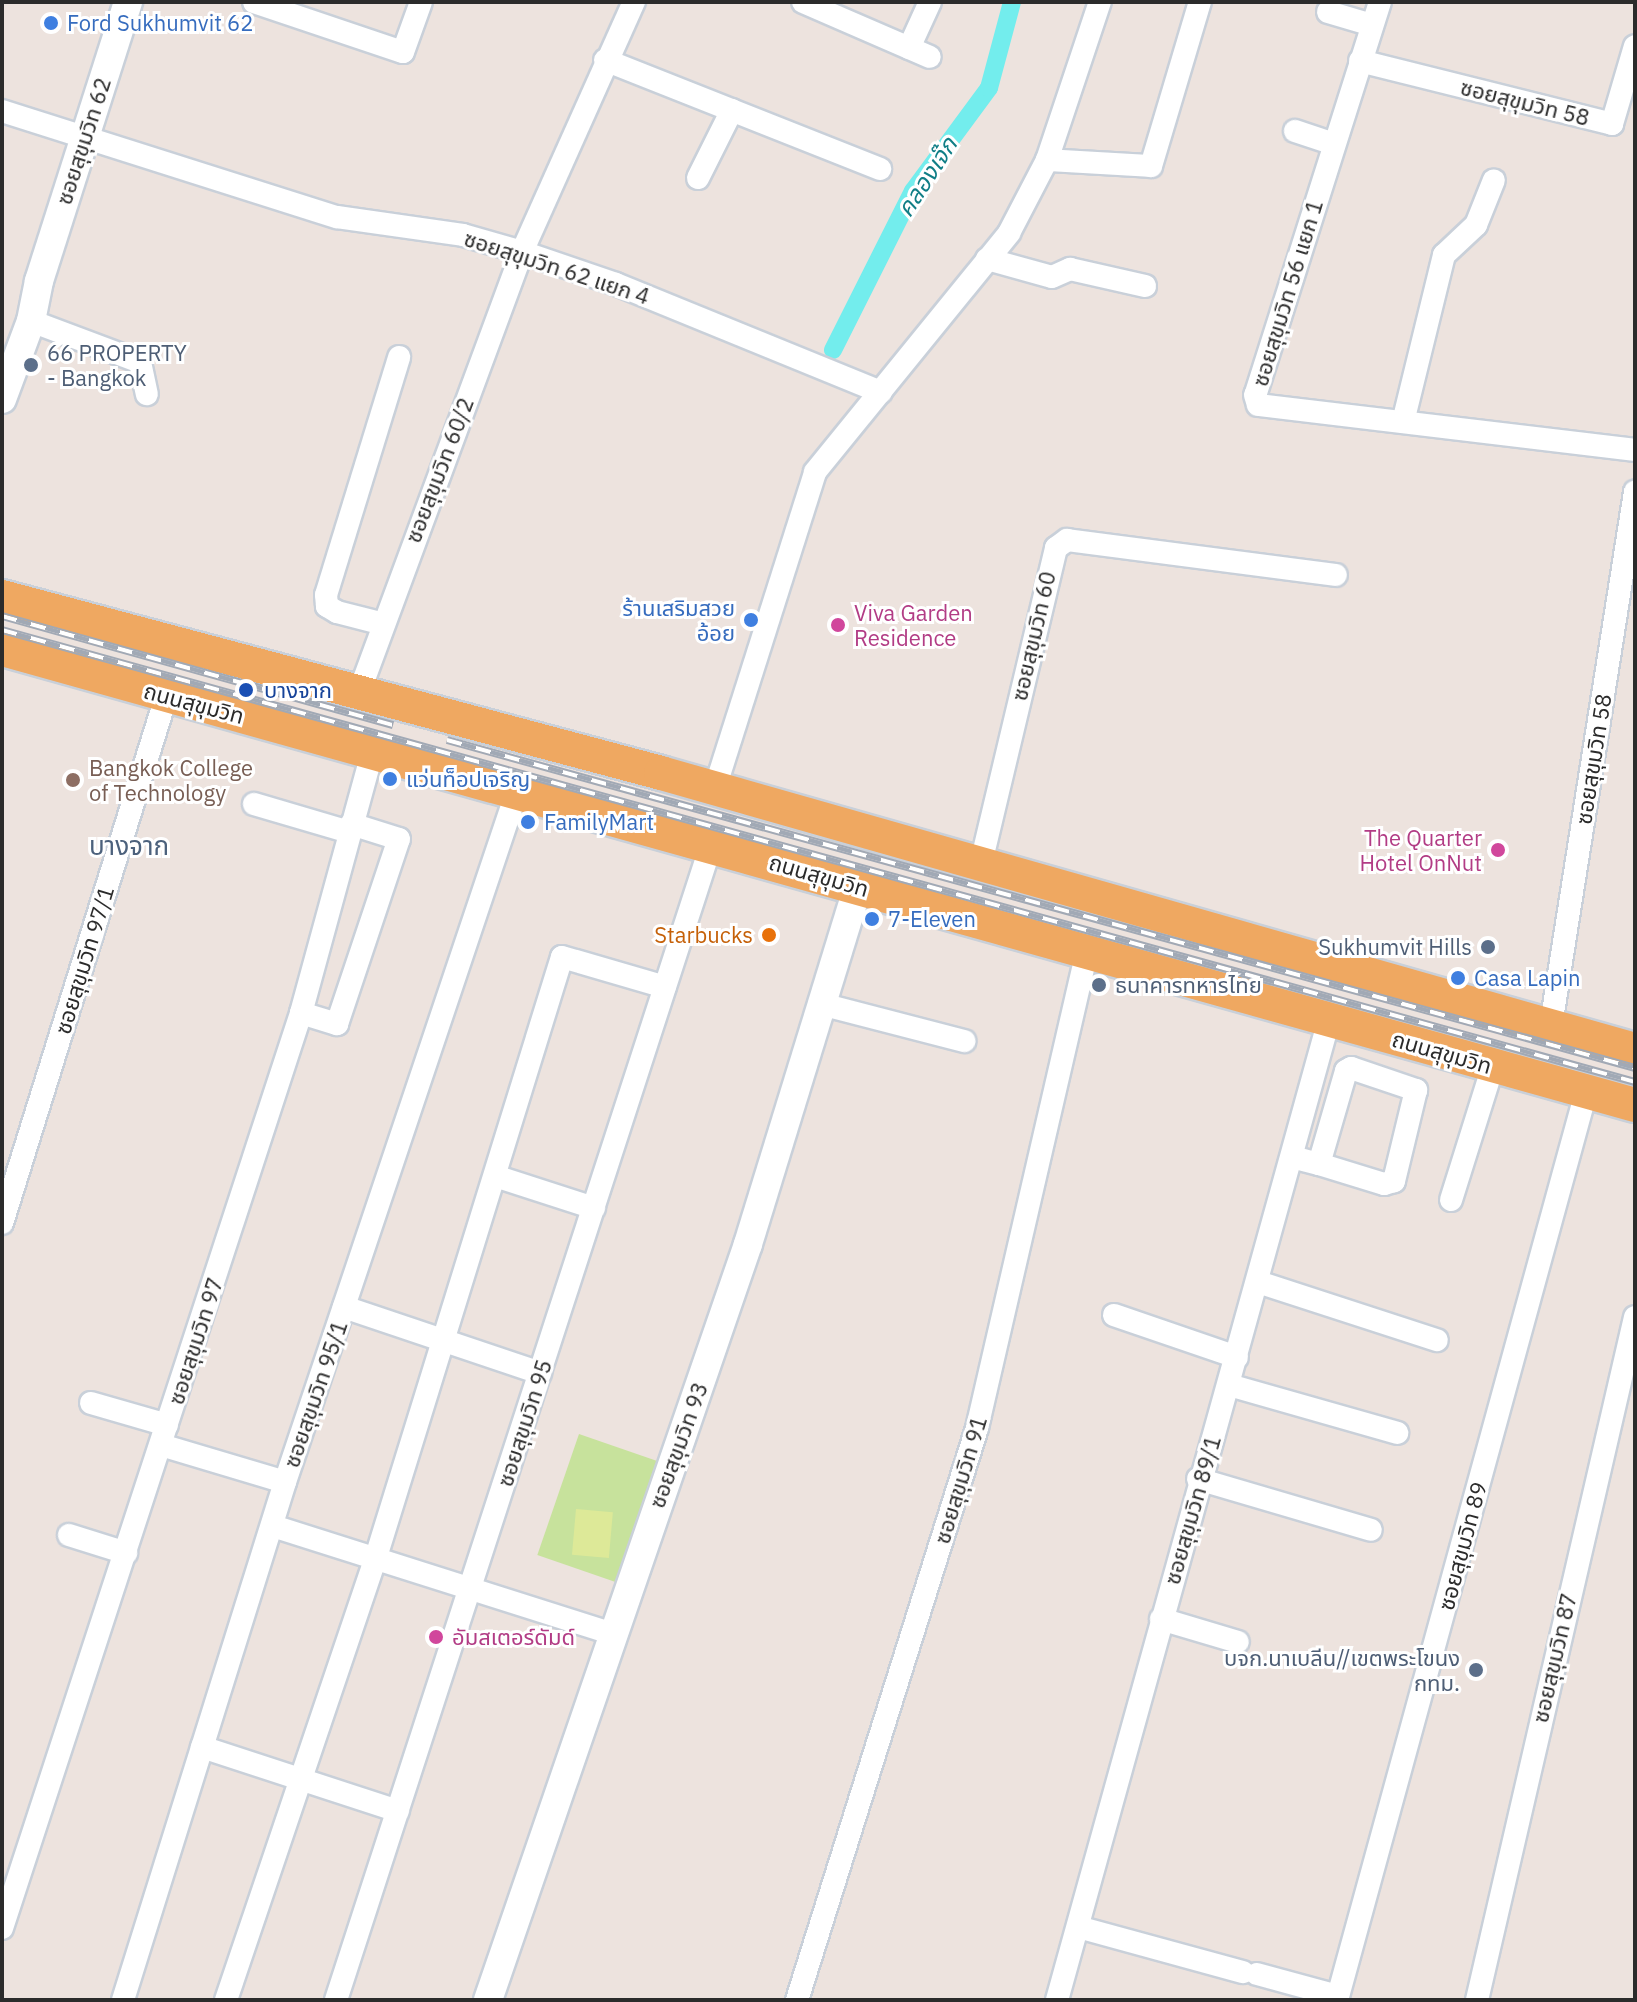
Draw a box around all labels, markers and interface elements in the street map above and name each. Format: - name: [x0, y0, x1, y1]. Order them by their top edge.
- place label: Ford Sukhumvit 62: [67, 10, 253, 36]
- marker: Ford Sukhumvit 62: [42, 14, 60, 32]
- street label: ซอยสุขุมวิท 58: [1458, 73, 1592, 131]
- street label: ซอยสุขุมวิท 62: [50, 74, 116, 208]
- water label: คลองเจ๊ก: [891, 132, 963, 222]
- street label: ซอยสุขุมวิท 56 แยก 1: [1246, 197, 1328, 389]
- street label: ซอยสุขุมวิท 62 แยก 4: [461, 225, 653, 309]
- place label: 66 PROPERTY - Bangkok: [47, 339, 187, 390]
- marker: 66 PROPERTY - Bangkok: [22, 356, 40, 374]
- street label: ซอยสุขุมวิท 60/2: [399, 394, 479, 546]
- street label: ซอยสุขุมวิท 60: [1005, 569, 1061, 703]
- place label: ร้านเสริมสวย อ้อย: [622, 594, 735, 646]
- place label: Viva Garden Residence: [854, 599, 973, 650]
- marker: ร้านเสริมสวย อ้อย: [742, 611, 760, 629]
- marker: Viva Garden Residence: [829, 616, 847, 634]
- street label: ถนนสุขุมวิท: [141, 677, 247, 729]
- place label: บางจาก: [264, 677, 332, 703]
- marker: บางจาก: [235, 679, 257, 701]
- street label: ซอยสุขุมวิท 58: [1570, 692, 1616, 826]
- place label: Bangkok College of Technology: [89, 754, 253, 806]
- place label: แว่นท็อปเจริญ: [406, 766, 530, 792]
- marker: แว่นท็อปเจริญ: [381, 770, 399, 788]
- marker: Bangkok College of Technology: [64, 771, 82, 789]
- place label: FamilyMart: [544, 809, 654, 835]
- marker: FamilyMart: [519, 813, 537, 831]
- place label: The Quarter Hotel OnNut: [1359, 824, 1482, 876]
- district label: บางจาก: [89, 830, 169, 862]
- marker: The Quarter Hotel OnNut: [1489, 841, 1507, 859]
- street label: ถนนสุขุมวิท: [766, 848, 872, 902]
- street label: ซอยสุขุมวิท 97/1: [49, 883, 119, 1037]
- place label: 7-Eleven: [888, 906, 976, 932]
- marker: 7-Eleven: [863, 910, 881, 928]
- place label: Starbucks: [654, 922, 753, 948]
- marker: Starbucks: [760, 926, 778, 944]
- place label: Sukhumvit Hills: [1318, 934, 1472, 960]
- marker: Sukhumvit Hills: [1479, 938, 1497, 956]
- place label: Casa Lapin: [1474, 965, 1581, 991]
- marker: Casa Lapin: [1449, 969, 1467, 987]
- place label: ธนาคารทหารไทย: [1115, 972, 1262, 998]
- marker: ธนาคารทหารไทย: [1090, 976, 1108, 994]
- street label: ถนนสุขุมวิท: [1389, 1025, 1495, 1079]
- street label: ซอยสุขุมวิท 97: [162, 1274, 228, 1408]
- street label: ซอยสุขุมวิท 95/1: [278, 1317, 352, 1471]
- street label: ซอยสุขุมวิท 95: [491, 1356, 557, 1490]
- street label: ซอยสุขุมวิท 93: [643, 1379, 713, 1511]
- street label: ซอยสุขุมวิท 91: [928, 1413, 992, 1547]
- street label: ซอยสุขุมวิท 89/1: [1158, 1433, 1226, 1587]
- street label: ซอยสุขุมวิท 89: [1432, 1479, 1492, 1613]
- street label: ซอยสุขุมวิท 87: [1526, 1591, 1582, 1725]
- place label: อัมสเตอร์ดัมด์: [452, 1624, 575, 1650]
- marker: อัมสเตอร์ดัมด์: [427, 1628, 445, 1646]
- place label: บจก.นาเบลีน//เขตพระโขนง กทม.: [1224, 1644, 1460, 1696]
- marker: บจก.นาเบลีน//เขตพระโขนง กทม.: [1467, 1661, 1485, 1679]

